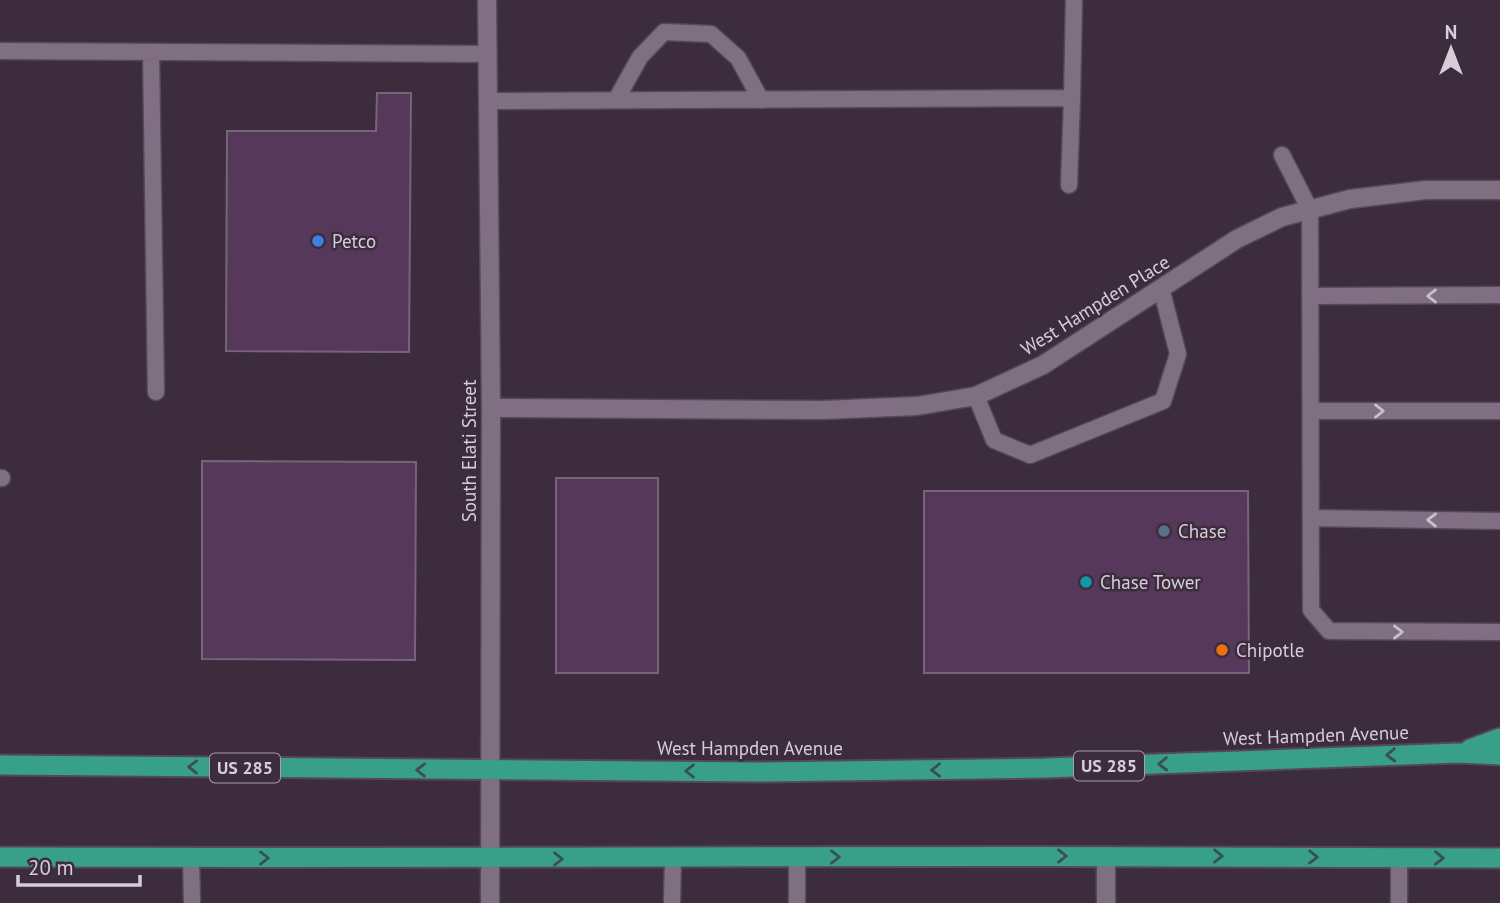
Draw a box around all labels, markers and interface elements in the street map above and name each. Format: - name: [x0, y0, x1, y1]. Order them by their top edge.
- north arrow: [1416, 14, 1486, 84]
- text: N: [1445, 20, 1457, 44]
- place label: Petco: [332, 229, 376, 253]
- marker: Petco: [310, 233, 326, 249]
- street label: West Hampden Place: [1016, 250, 1174, 360]
- one-way arrow: [1426, 288, 1437, 303]
- street label: South Elati Street: [457, 379, 481, 522]
- one-way arrow: [1374, 403, 1385, 419]
- one-way arrow: [1426, 512, 1437, 528]
- place label: Chase: [1178, 519, 1226, 543]
- marker: Chase: [1156, 523, 1172, 539]
- place label: Chase Tower: [1100, 570, 1201, 594]
- marker: Chase Tower: [1078, 574, 1094, 590]
- one-way arrow: [1393, 624, 1403, 640]
- place label: Chipotle: [1236, 638, 1304, 662]
- marker: Chipotle: [1214, 642, 1230, 658]
- street label: West Hampden Avenue: [1223, 720, 1409, 750]
- street label: West Hampden Avenue: [657, 736, 843, 760]
- one-way arrow: [1385, 748, 1396, 763]
- road number: US 285: [1074, 752, 1144, 780]
- road number: US 285: [210, 754, 280, 782]
- one-way arrow: [1158, 756, 1169, 771]
- one-way arrow: [188, 759, 198, 775]
- one-way arrow: [415, 762, 426, 777]
- one-way arrow: [930, 762, 941, 777]
- one-way arrow: [684, 763, 695, 779]
- scale bar: [18, 844, 140, 888]
- one-way arrow: [1058, 848, 1068, 864]
- one-way arrow: [1213, 848, 1224, 863]
- one-way arrow: [830, 849, 841, 865]
- one-way arrow: [1308, 849, 1319, 864]
- one-way arrow: [259, 850, 270, 866]
- one-way arrow: [1434, 850, 1445, 866]
- one-way arrow: [553, 851, 564, 866]
- text: 20 m: [28, 854, 74, 881]

